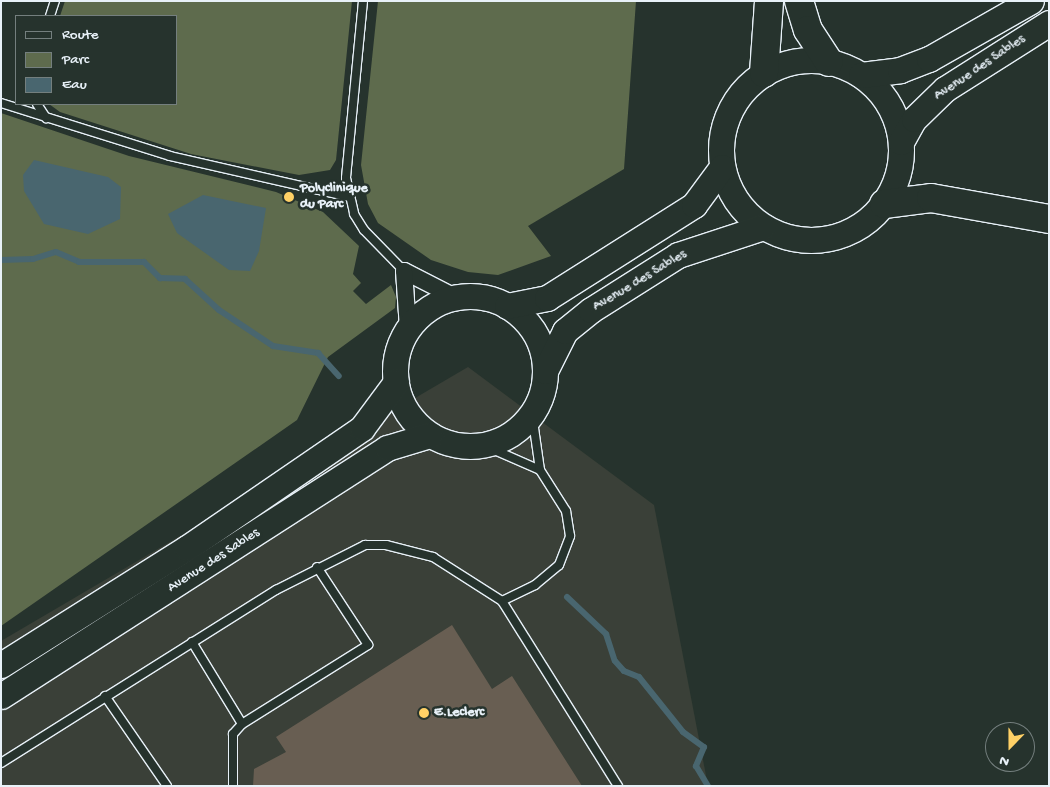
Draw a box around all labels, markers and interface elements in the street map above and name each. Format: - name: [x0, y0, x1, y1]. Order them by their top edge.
- legend: [15, 15, 178, 105]
- text: Route: [62, 26, 99, 44]
- street label: Avenue des Sables: [931, 31, 1029, 105]
- text: Parc: [62, 51, 89, 69]
- text: Eau: [62, 76, 87, 94]
- place label: Polyclinique du Parc: [300, 181, 368, 213]
- marker: Polyclinique du Parc: [282, 190, 296, 204]
- street label: Avenue des Sables: [590, 246, 690, 316]
- street label: Avenue des Sables: [165, 525, 263, 597]
- place label: E.Leclerc: [434, 705, 484, 721]
- marker: E.Leclerc: [418, 707, 430, 719]
- north arrow: [985, 722, 1035, 772]
- text: N: [997, 751, 1012, 770]

